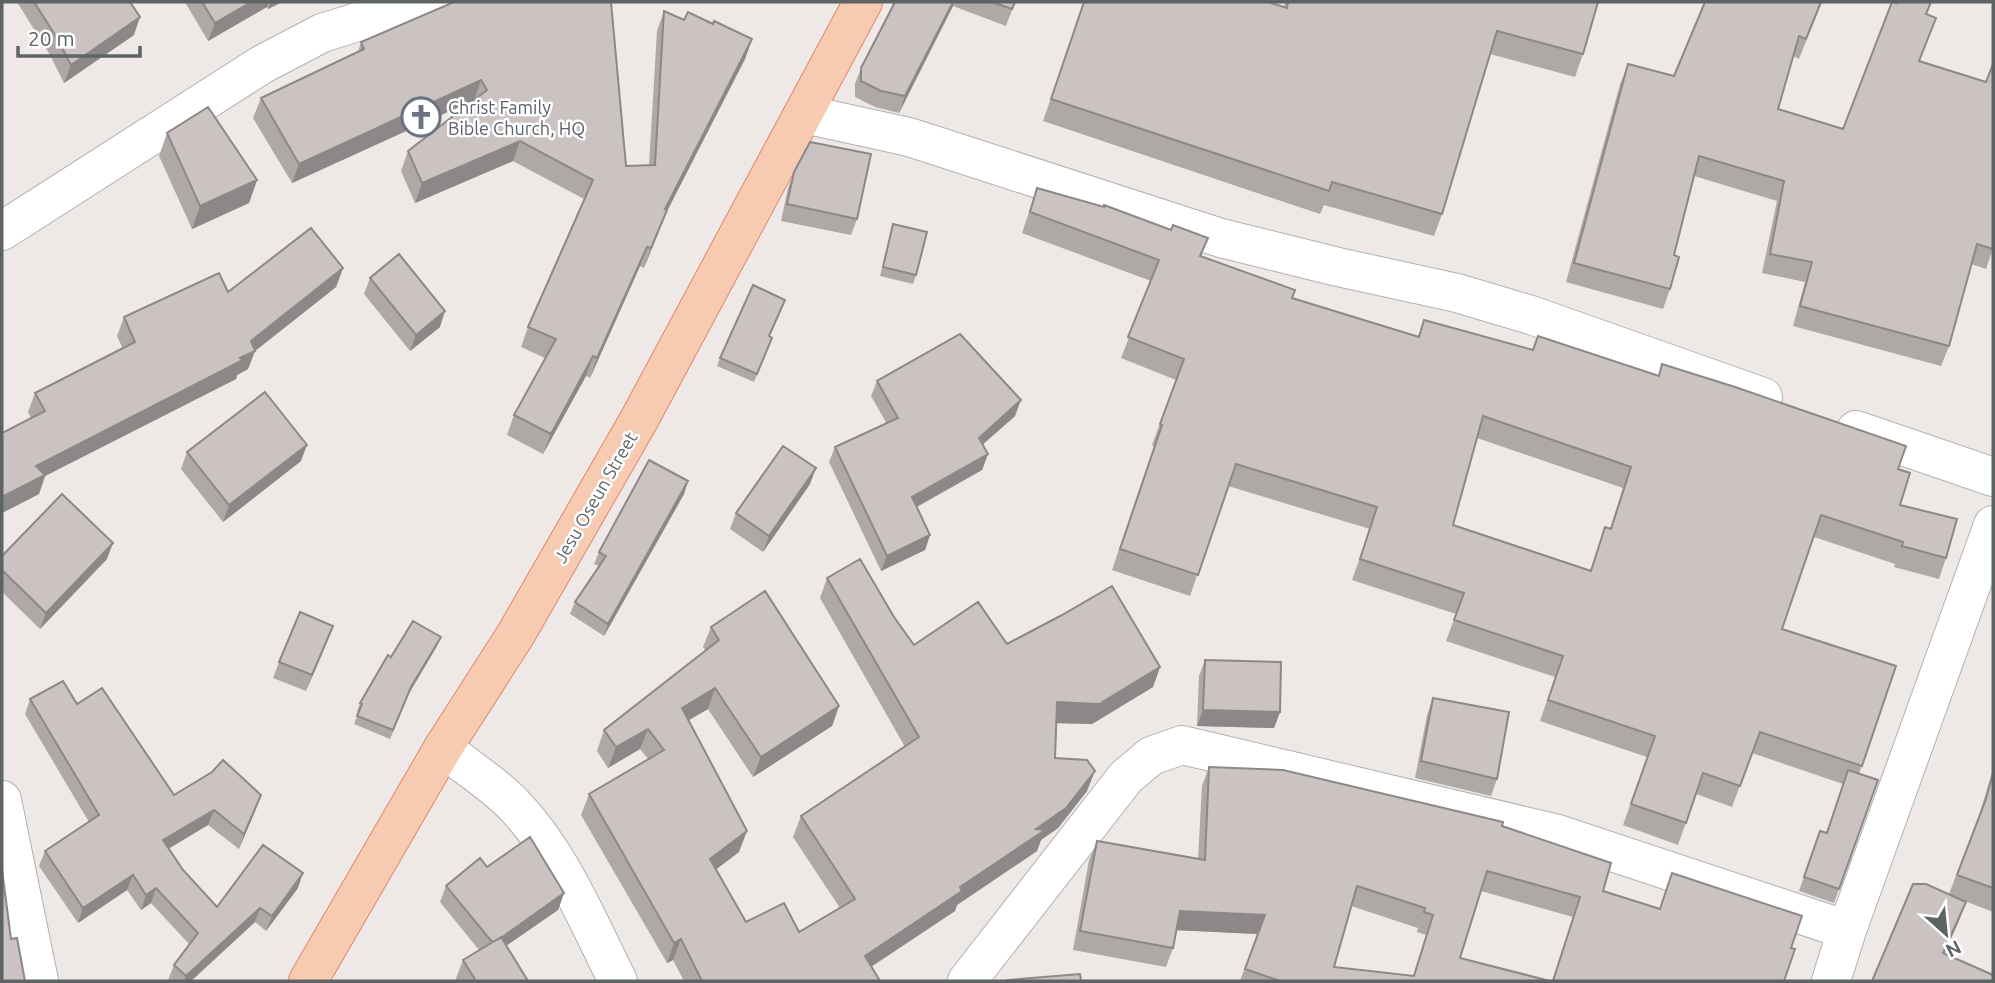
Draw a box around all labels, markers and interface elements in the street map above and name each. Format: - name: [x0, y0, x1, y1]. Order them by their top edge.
- scale bar: [18, 14, 140, 58]
- text: 20 m: [28, 26, 75, 50]
- church icon: Christ Family Bible Church, HQ: [400, 96, 442, 138]
- place label: Christ Family Bible Church, HQ: [448, 97, 585, 139]
- street label: Jesu Oseun Street: [549, 428, 641, 566]
- north arrow: [1911, 899, 1981, 969]
- text: N: [1942, 936, 1965, 962]

